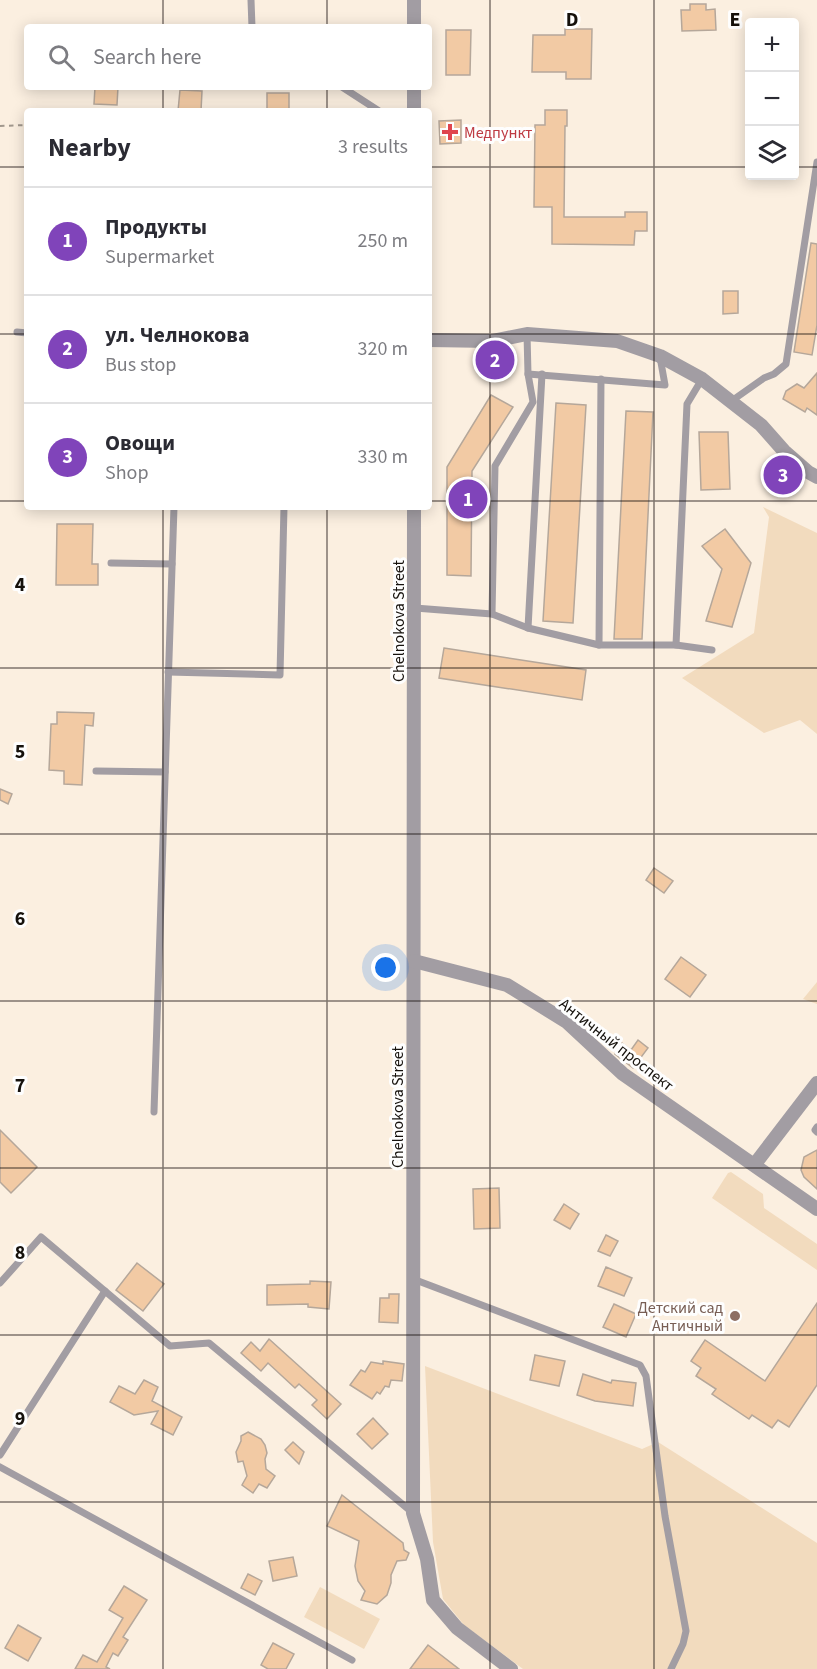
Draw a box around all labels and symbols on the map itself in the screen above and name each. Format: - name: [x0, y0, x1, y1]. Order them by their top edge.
- text: D: [566, 6, 578, 34]
- text: E: [730, 6, 740, 34]
- place label: Медпункт: [464, 122, 532, 144]
- marker: Медпункт: [441, 123, 459, 141]
- pin: 2: [476, 338, 514, 382]
- pin: 3: [764, 452, 802, 498]
- pin: 1: [448, 476, 488, 522]
- street label: Chelnokova Street: [388, 559, 410, 682]
- text: 4: [15, 571, 26, 599]
- text: 5: [15, 738, 25, 766]
- text: 6: [15, 905, 25, 933]
- your location: [371, 953, 400, 982]
- street label: Античный проспект: [555, 993, 678, 1096]
- street label: Chelnokova Street: [387, 1045, 409, 1168]
- text: 7: [15, 1072, 25, 1100]
- text: 8: [15, 1239, 25, 1267]
- place label: Детский сад Античный: [638, 1297, 723, 1337]
- marker: Детский сад Античный: [728, 1309, 742, 1323]
- text: 9: [15, 1405, 25, 1433]

